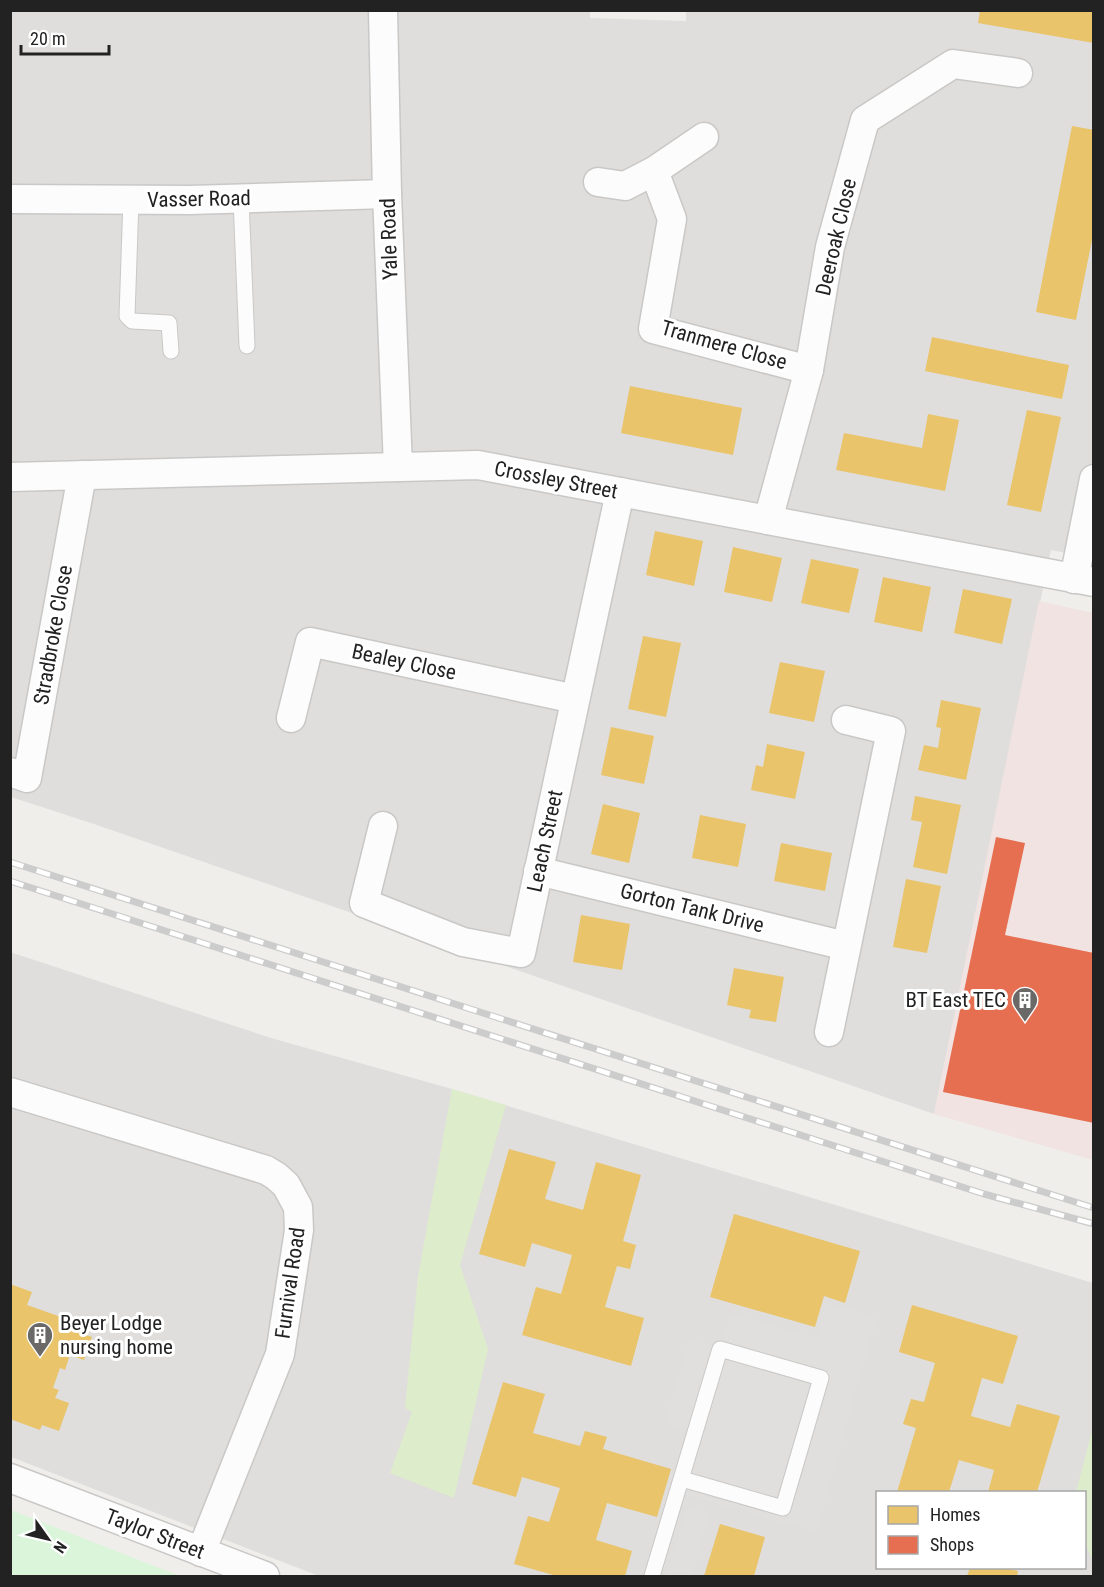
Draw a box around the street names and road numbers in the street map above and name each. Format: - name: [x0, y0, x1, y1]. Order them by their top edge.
- street label: Deeroak Close: [811, 176, 861, 298]
- street label: Vasser Road: [147, 186, 251, 212]
- street label: Yale Road: [376, 198, 402, 280]
- street label: Tranmere Close: [658, 316, 790, 374]
- street label: Crossley Street: [492, 456, 620, 504]
- street label: Stradbroke Close: [29, 563, 77, 707]
- street label: Bealey Close: [350, 639, 459, 685]
- street label: Leach Street: [522, 788, 568, 894]
- street label: Gorton Tank Drive: [618, 879, 766, 937]
- street label: Furnival Road: [270, 1226, 310, 1340]
- street label: Taylor Street: [102, 1504, 208, 1564]

